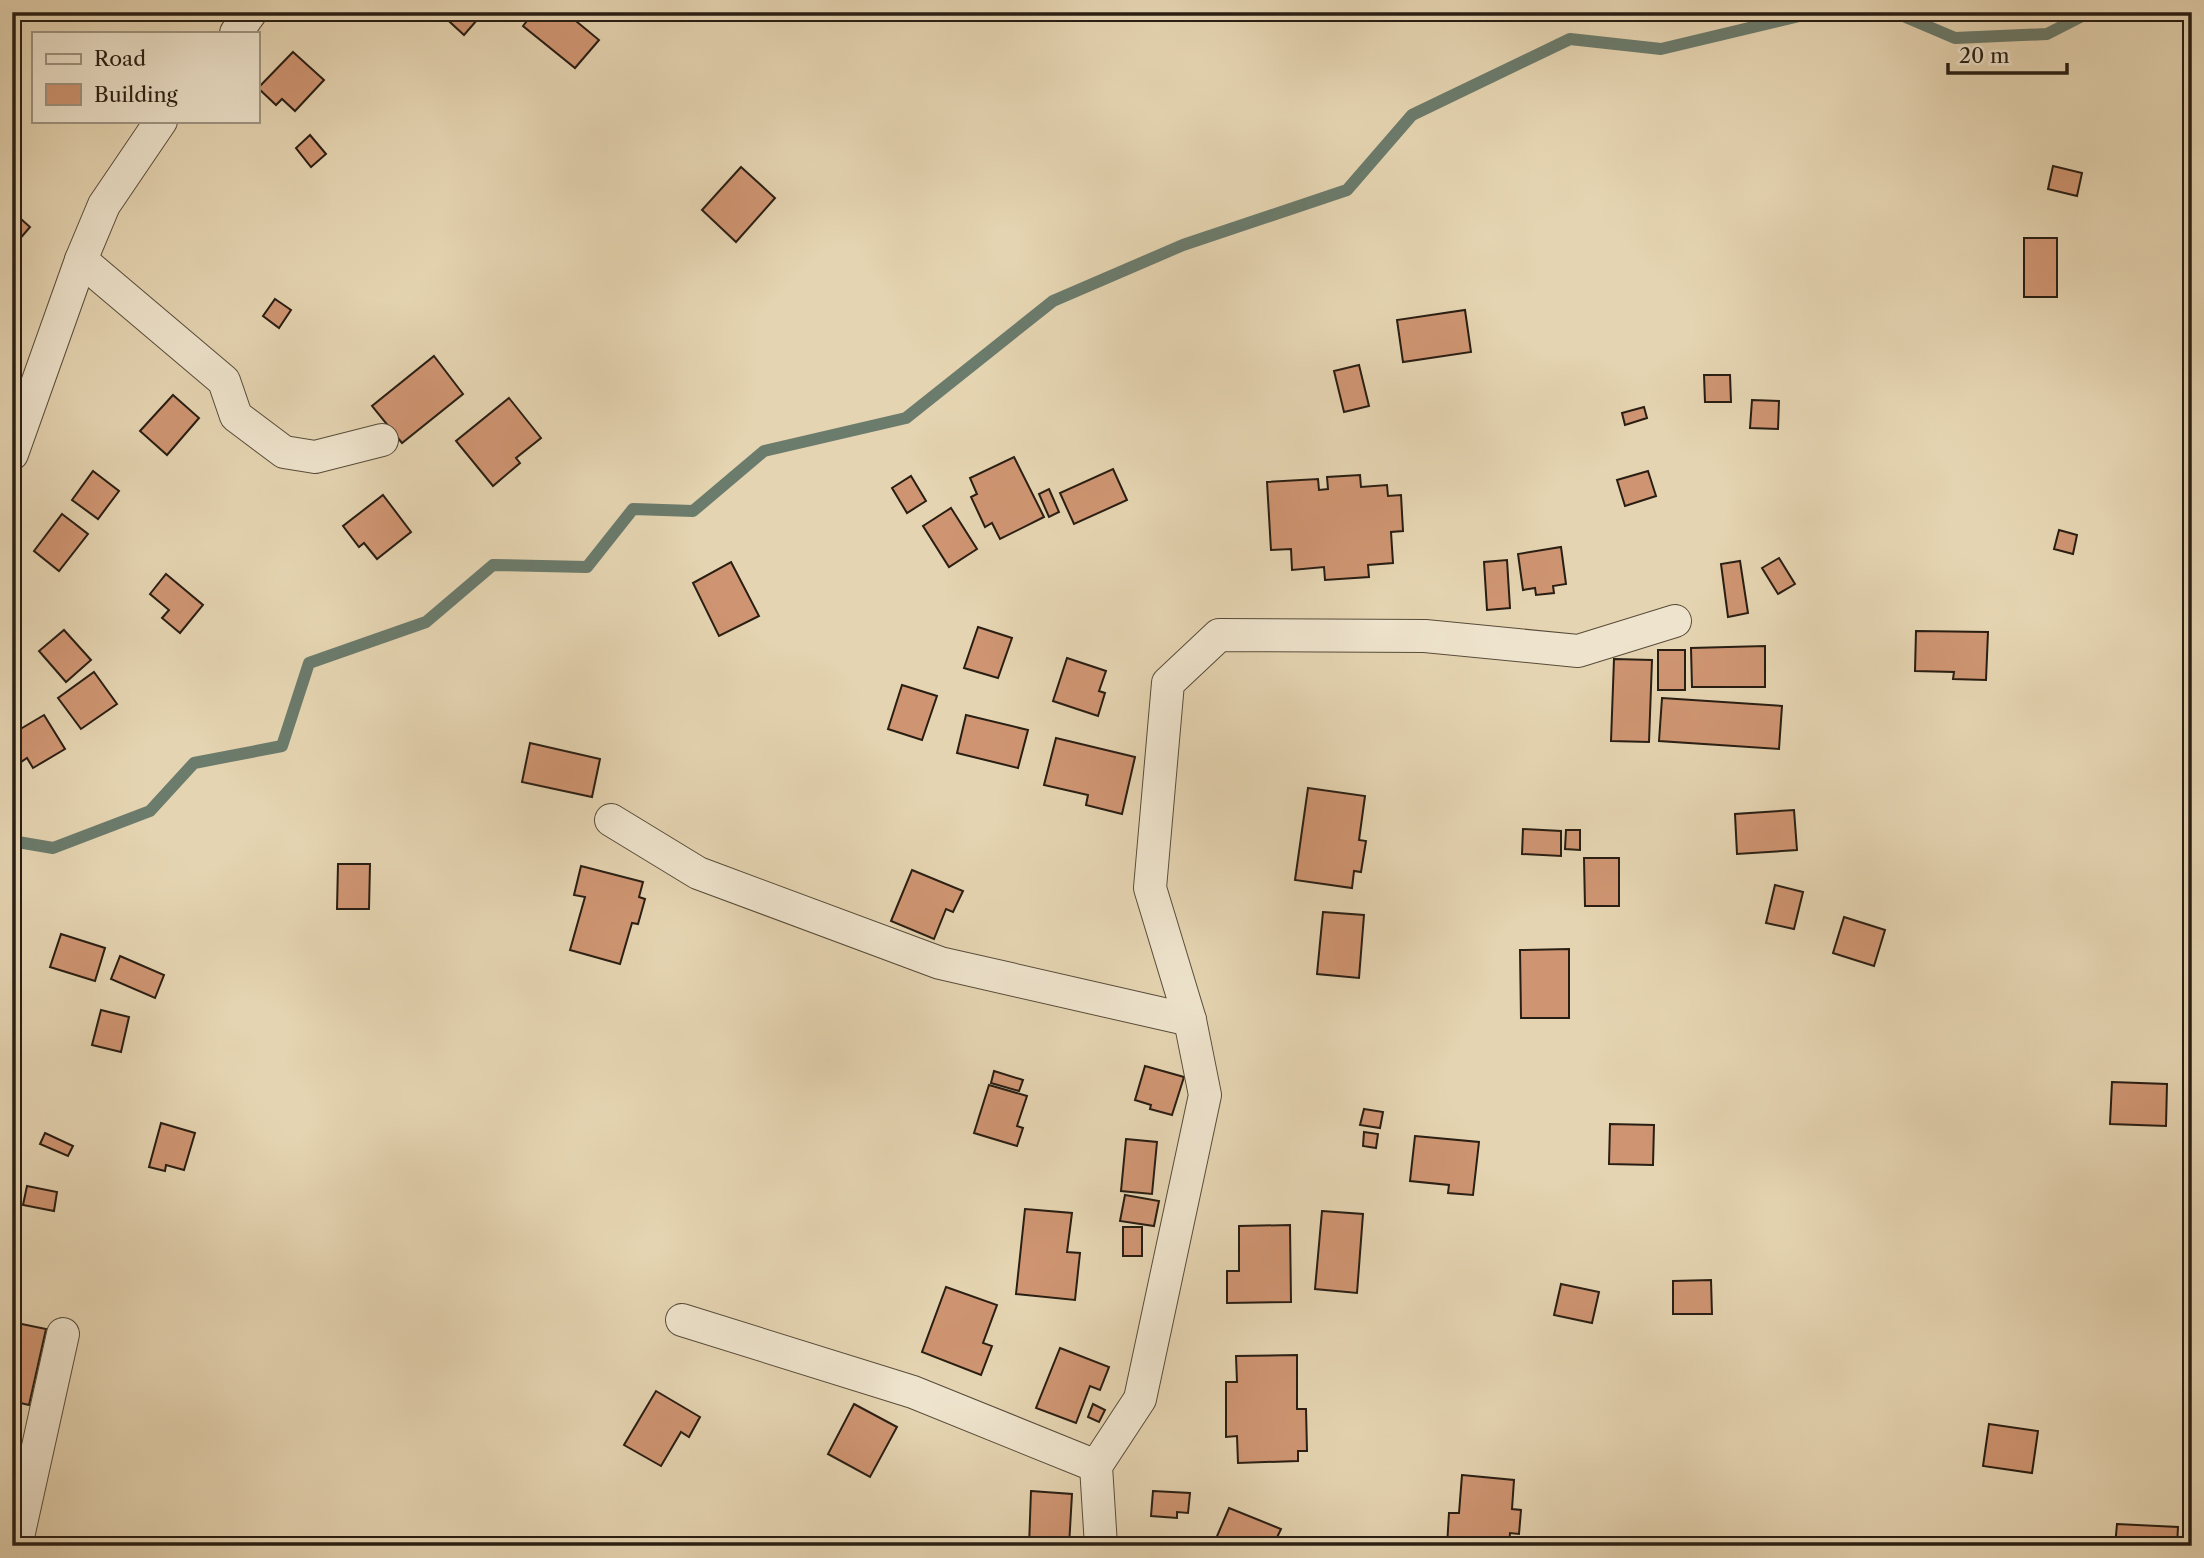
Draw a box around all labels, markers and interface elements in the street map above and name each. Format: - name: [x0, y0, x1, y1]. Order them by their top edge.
- legend: [32, 32, 259, 122]
- scale bar: [1948, 32, 2068, 76]
- text: 20 m: [1959, 43, 2010, 68]
- text: Road: [94, 46, 146, 71]
- text: Building: [94, 82, 179, 107]

